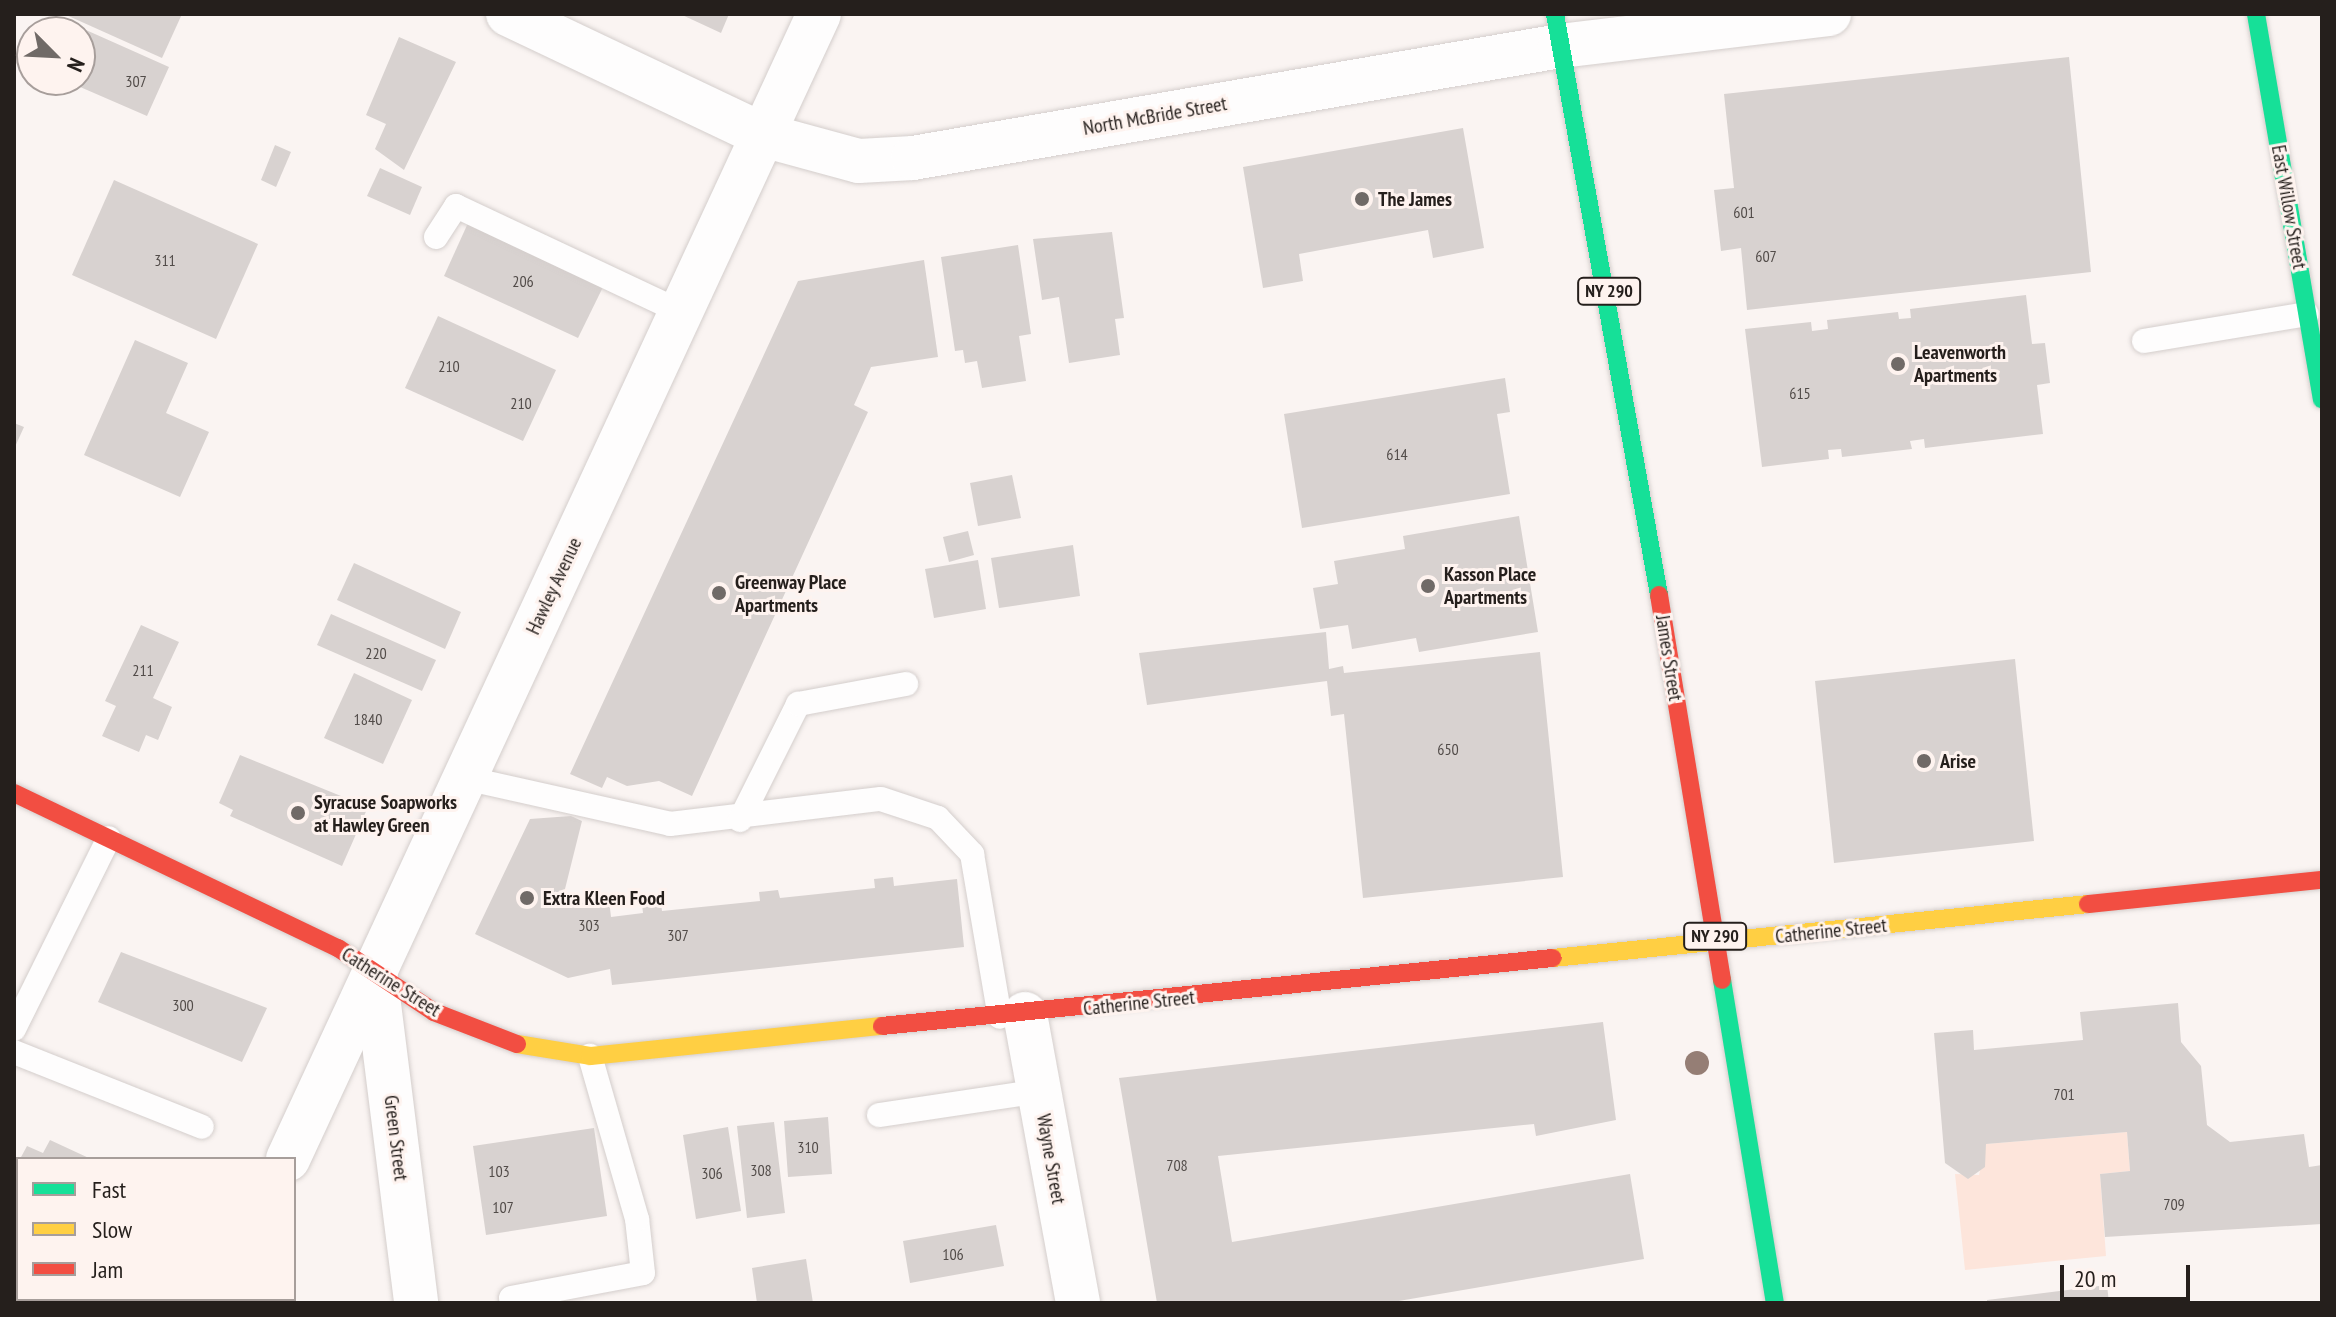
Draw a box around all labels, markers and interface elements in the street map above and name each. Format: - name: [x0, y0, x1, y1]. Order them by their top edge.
- north arrow: [16, 16, 96, 96]
- text: N: [61, 54, 91, 76]
- house number: 307: [125, 71, 147, 91]
- street label: North McBride Street: [1081, 92, 1229, 140]
- street label: East Willow Street: [2266, 143, 2312, 271]
- place label: The James: [1378, 187, 1452, 211]
- marker: The James: [1353, 190, 1371, 208]
- house number: 601: [1733, 202, 1755, 222]
- house number: 607: [1755, 246, 1777, 266]
- house number: 311: [154, 250, 176, 270]
- house number: 206: [512, 271, 534, 291]
- road number: NY 290: [1575, 277, 1643, 305]
- place label: Leavenworth Apartments: [1914, 340, 2006, 387]
- marker: Leavenworth Apartments: [1889, 355, 1907, 373]
- house number: 210: [438, 356, 460, 376]
- house number: 615: [1789, 383, 1811, 403]
- house number: 210: [510, 393, 532, 413]
- house number: 614: [1386, 444, 1408, 464]
- street label: Hawley Avenue: [521, 533, 587, 639]
- place label: Kasson Place Apartments: [1444, 562, 1536, 609]
- place label: Greenway Place Apartments: [735, 570, 847, 617]
- marker: Kasson Place Apartments: [1419, 577, 1437, 595]
- marker: Greenway Place Apartments: [710, 584, 728, 602]
- street label: James Street: [1650, 613, 1688, 703]
- house number: 220: [365, 643, 387, 663]
- house number: 211: [132, 660, 154, 680]
- house number: 1840: [354, 709, 382, 729]
- house number: 650: [1437, 739, 1459, 759]
- place label: Arise: [1940, 749, 1976, 773]
- marker: Arise: [1915, 752, 1933, 770]
- place label: Syracuse Soapworks at Hawley Green: [314, 790, 457, 837]
- marker: Syracuse Soapworks at Hawley Green: [289, 804, 307, 822]
- place label: Extra Kleen Food: [543, 886, 665, 910]
- marker: Extra Kleen Food: [518, 889, 536, 907]
- street label: Catherine Street: [1774, 913, 1888, 949]
- house number: 303: [578, 915, 600, 935]
- road number: NY 290: [1681, 922, 1749, 950]
- house number: 307: [667, 925, 689, 945]
- street label: Catherine Street: [337, 942, 445, 1022]
- street label: Catherine Street: [1082, 985, 1196, 1021]
- house number: 300: [172, 995, 194, 1015]
- house number: 701: [2053, 1084, 2075, 1104]
- street label: Green Street: [379, 1094, 413, 1182]
- street label: Wayne Street: [1031, 1112, 1071, 1206]
- house number: 310: [797, 1137, 819, 1157]
- house number: 708: [1166, 1155, 1188, 1175]
- legend: [16, 1157, 296, 1301]
- house number: 308: [750, 1160, 772, 1180]
- house number: 103: [488, 1161, 510, 1181]
- house number: 306: [701, 1163, 723, 1183]
- text: Fast: [92, 1174, 126, 1205]
- house number: 709: [2163, 1194, 2185, 1214]
- house number: 107: [492, 1197, 514, 1217]
- text: Slow: [92, 1214, 132, 1245]
- house number: 106: [942, 1244, 964, 1264]
- scale bar: [2064, 1249, 2194, 1299]
- text: Jam: [92, 1254, 123, 1285]
- text: 20 m: [2074, 1263, 2116, 1294]

